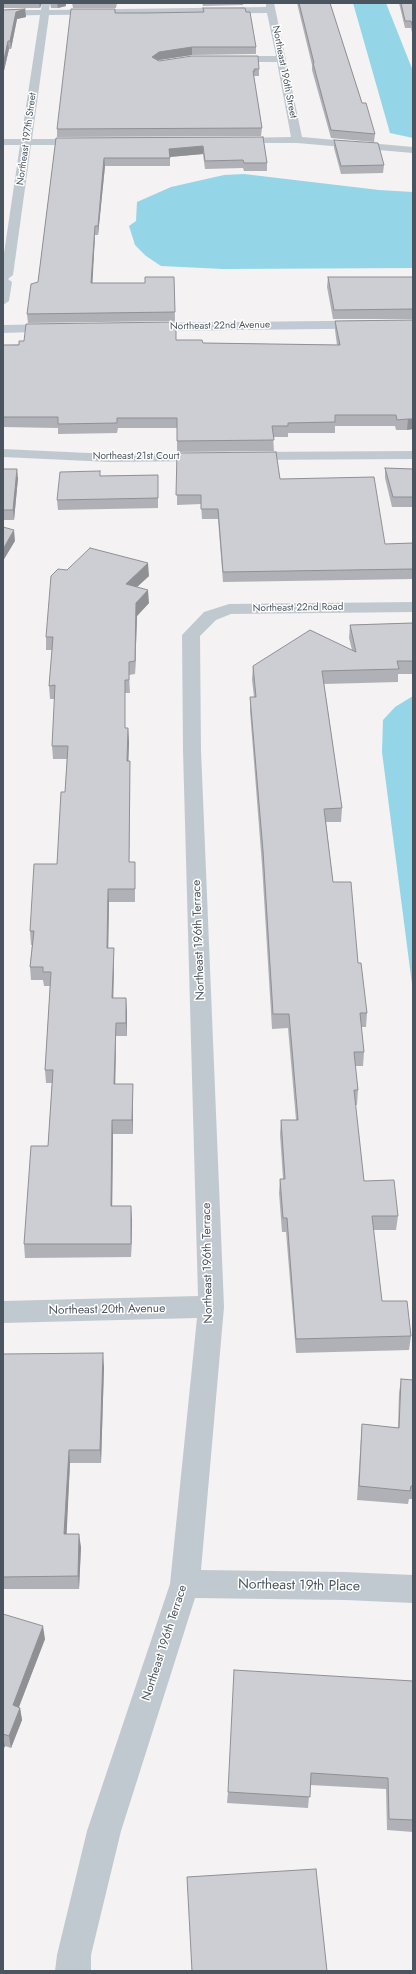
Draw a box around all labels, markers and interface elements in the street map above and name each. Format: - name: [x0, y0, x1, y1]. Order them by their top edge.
- street label: Northeast 196th Street: [269, 25, 299, 119]
- street label: Northeast 197th Street: [15, 92, 39, 186]
- street label: Northeast 22nd Avenue: [170, 319, 270, 333]
- street label: Northeast 21st Court: [93, 451, 179, 463]
- street label: Northeast 22nd Road: [253, 601, 343, 615]
- street label: Northeast 196th Terrace: [190, 879, 208, 1001]
- street label: Northeast 196th Terrace: [200, 1202, 216, 1324]
- street label: Northeast 20th Avenue: [49, 1302, 165, 1318]
- street label: Northeast 19th Place: [238, 1577, 360, 1595]
- street label: Northeast 196th Terrace: [139, 1583, 191, 1703]

